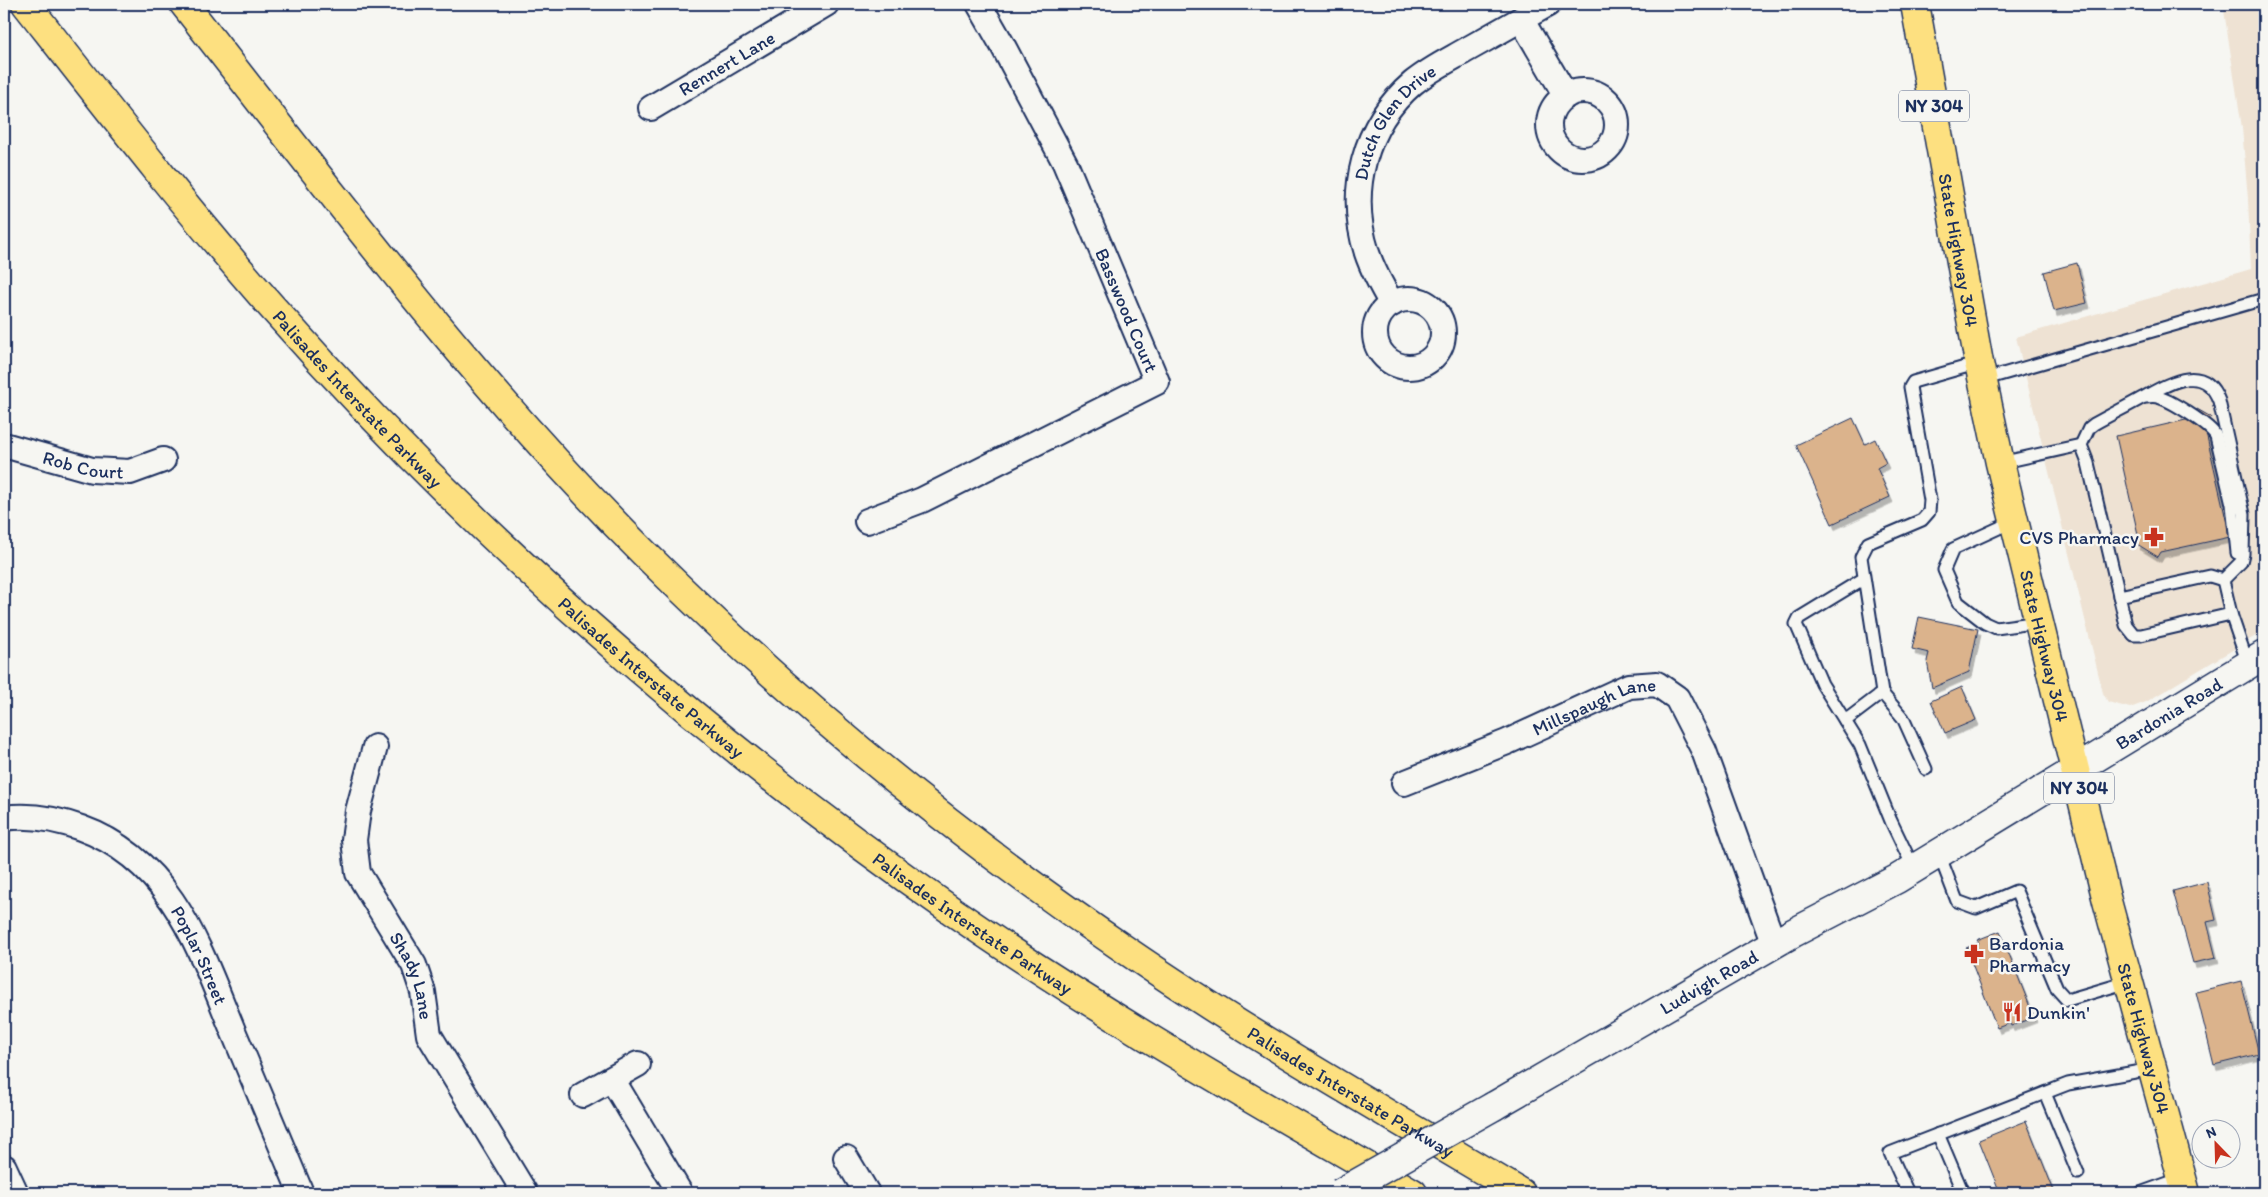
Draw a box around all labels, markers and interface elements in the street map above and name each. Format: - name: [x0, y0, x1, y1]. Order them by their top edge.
- street label: Rennert Lane: [675, 26, 779, 101]
- street label: Dutch Glen Drive: [1349, 59, 1440, 182]
- road number: NY 304: [1899, 90, 1969, 122]
- street label: State Highway 304: [1933, 172, 1983, 329]
- street label: Basswood Court: [1090, 245, 1163, 376]
- street label: Palisades Interstate Parkway: [268, 305, 447, 493]
- street label: Rob Court: [40, 446, 124, 484]
- place label: CVS Pharmacy: [2019, 526, 2139, 549]
- pharmacy icon: CVS Pharmacy: [2143, 526, 2165, 548]
- street label: State Highway 304: [2015, 568, 2074, 724]
- street label: Palisades Interstate Parkway: [553, 592, 749, 763]
- street label: Bardonia Road: [2111, 672, 2227, 755]
- street label: Millspaugh Lane: [1529, 673, 1657, 741]
- road number: NY 304: [2044, 772, 2114, 804]
- street label: Palisades Interstate Parkway: [868, 847, 1077, 1000]
- street label: Poplar Street: [166, 901, 232, 1008]
- street label: Shady Lane: [384, 928, 438, 1021]
- place label: Bardonia Pharmacy: [1989, 932, 2070, 977]
- pharmacy icon: Bardonia Pharmacy: [1963, 943, 1985, 965]
- street label: Ludvigh Road: [1656, 945, 1762, 1020]
- street label: State Highway 304: [2112, 960, 2175, 1117]
- restaurant icon: Dunkin': [2001, 1001, 2023, 1023]
- place label: Dunkin': [2027, 1001, 2090, 1024]
- street label: Palisades Interstate Parkway: [1243, 1021, 1458, 1163]
- north arrow: [2190, 1120, 2240, 1170]
- text: N: [2203, 1123, 2219, 1142]

